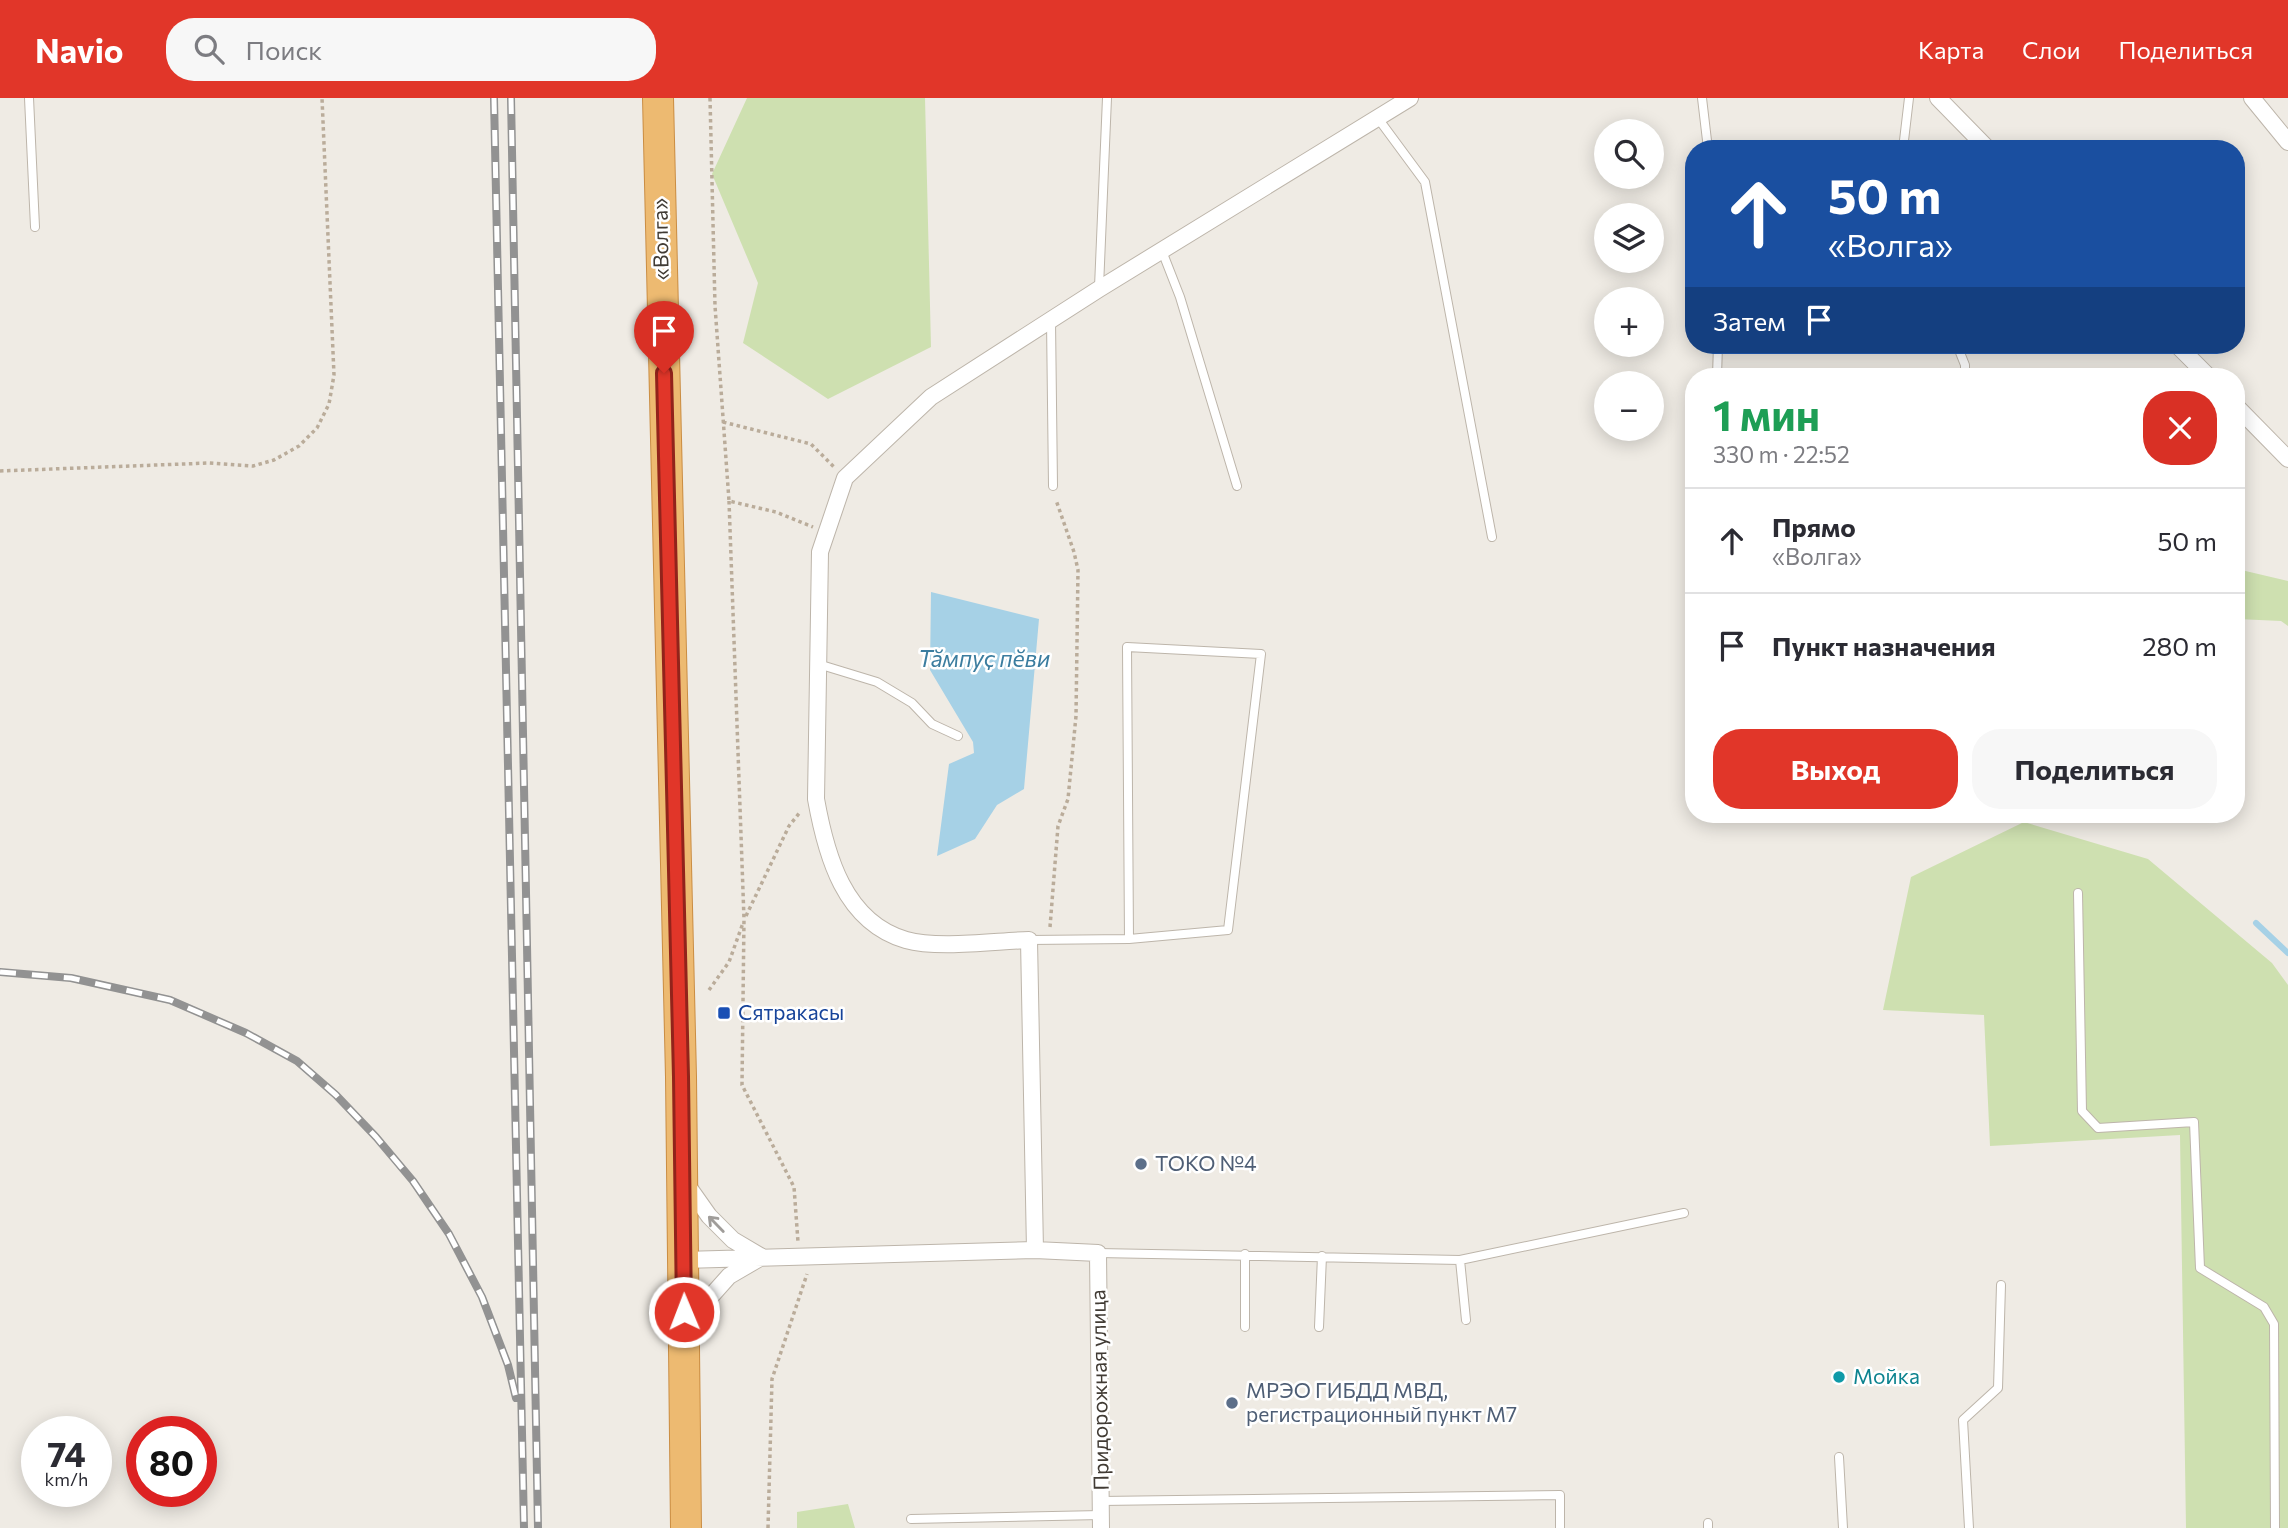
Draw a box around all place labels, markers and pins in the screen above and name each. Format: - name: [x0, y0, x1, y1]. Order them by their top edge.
- pin: [634, 301, 694, 373]
- place label: Сятракасы: [738, 999, 844, 1024]
- marker: Сятракасы: [716, 1005, 732, 1021]
- place label: ТОКО №4: [1155, 1150, 1257, 1175]
- marker: ТОКО №4: [1133, 1156, 1149, 1172]
- place label: Мойка: [1853, 1363, 1920, 1388]
- marker: Мойка: [1831, 1369, 1847, 1385]
- place label: МРЭО ГИБДД МВД, регистрационный пункт М7: [1246, 1377, 1517, 1426]
- marker: МРЭО ГИБДД МВД, регистрационный пункт М7: [1224, 1395, 1240, 1411]

